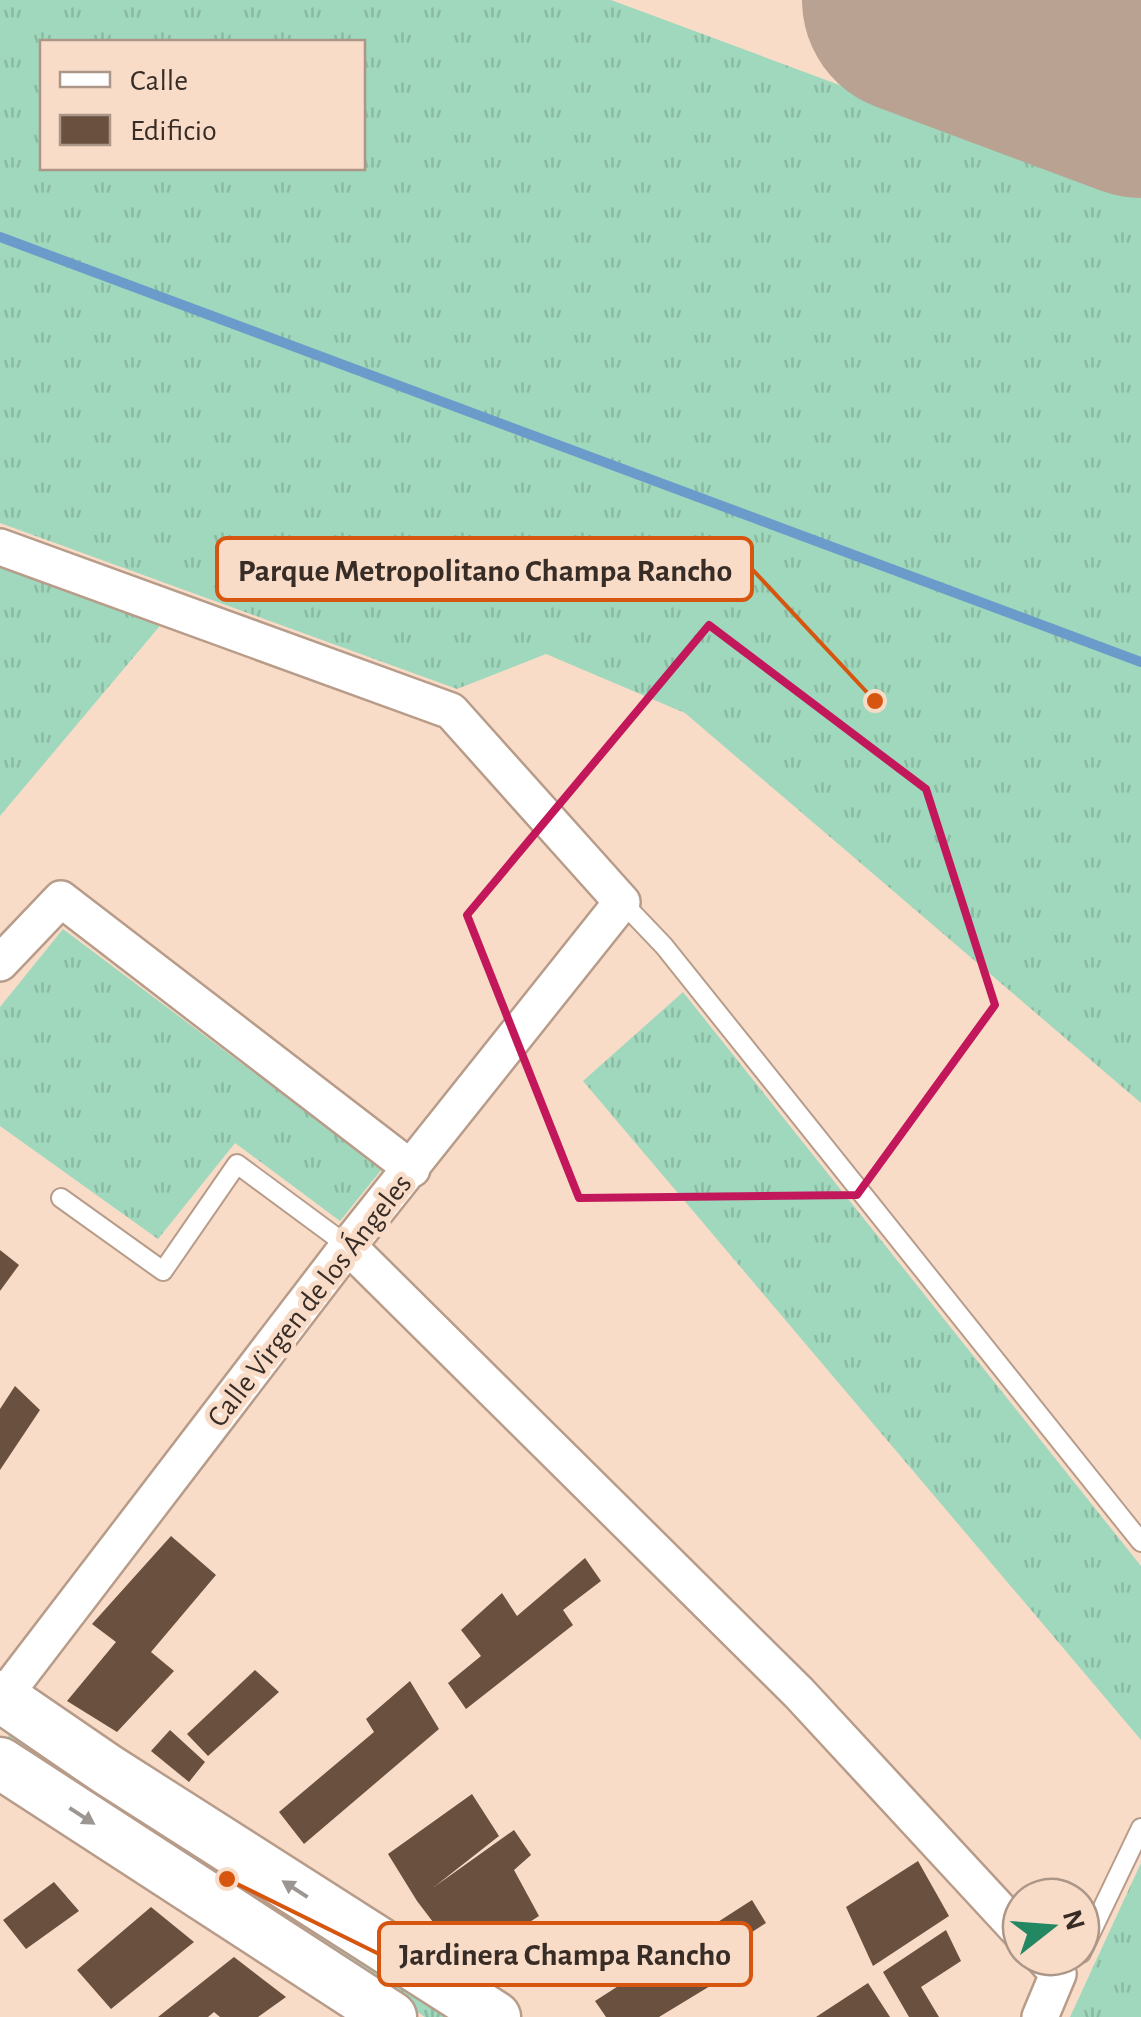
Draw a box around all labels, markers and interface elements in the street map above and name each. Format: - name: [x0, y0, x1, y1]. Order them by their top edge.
- legend: [40, 40, 365, 170]
- text: Calle: [130, 66, 188, 96]
- text: Edificio: [130, 116, 217, 146]
- callout: Parque Metropolitano Champa Rancho: [217, 538, 752, 600]
- text: Parque Metropolitano Champa Rancho: [238, 555, 732, 587]
- street label: Calle Virgen de los Ángeles: [200, 1167, 418, 1433]
- one-way arrow: [68, 1807, 96, 1825]
- north arrow: [1001, 1877, 1101, 1977]
- one-way arrow: [281, 1881, 309, 1899]
- text: N: [1057, 1907, 1089, 1934]
- callout: Jardinera Champa Rancho: [379, 1923, 751, 1985]
- text: Jardinera Champa Rancho: [399, 1939, 731, 1971]

